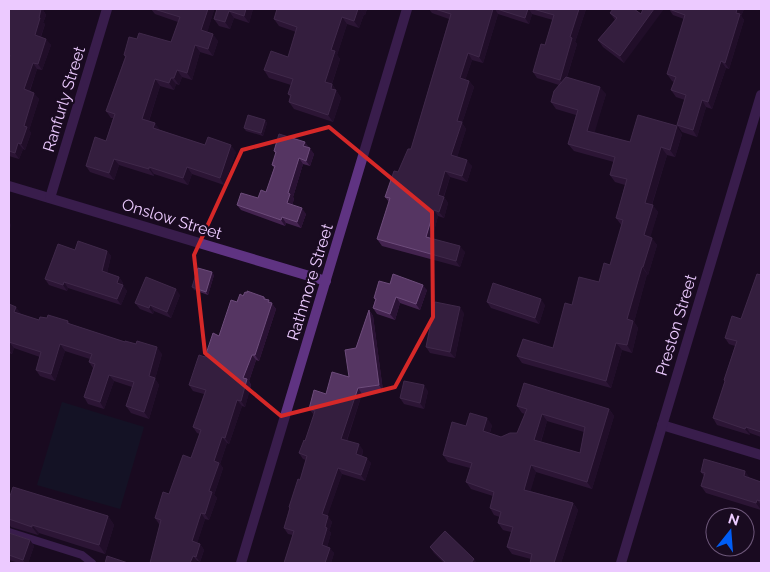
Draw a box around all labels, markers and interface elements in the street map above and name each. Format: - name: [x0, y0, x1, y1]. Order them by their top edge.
- street label: Ranfurly Street: [39, 43, 89, 154]
- street label: Onslow Street: [120, 195, 225, 243]
- street label: Rathmore Street: [283, 221, 337, 343]
- street label: Preston Street: [652, 271, 701, 378]
- north arrow: [705, 507, 755, 557]
- text: N: [726, 510, 741, 529]

